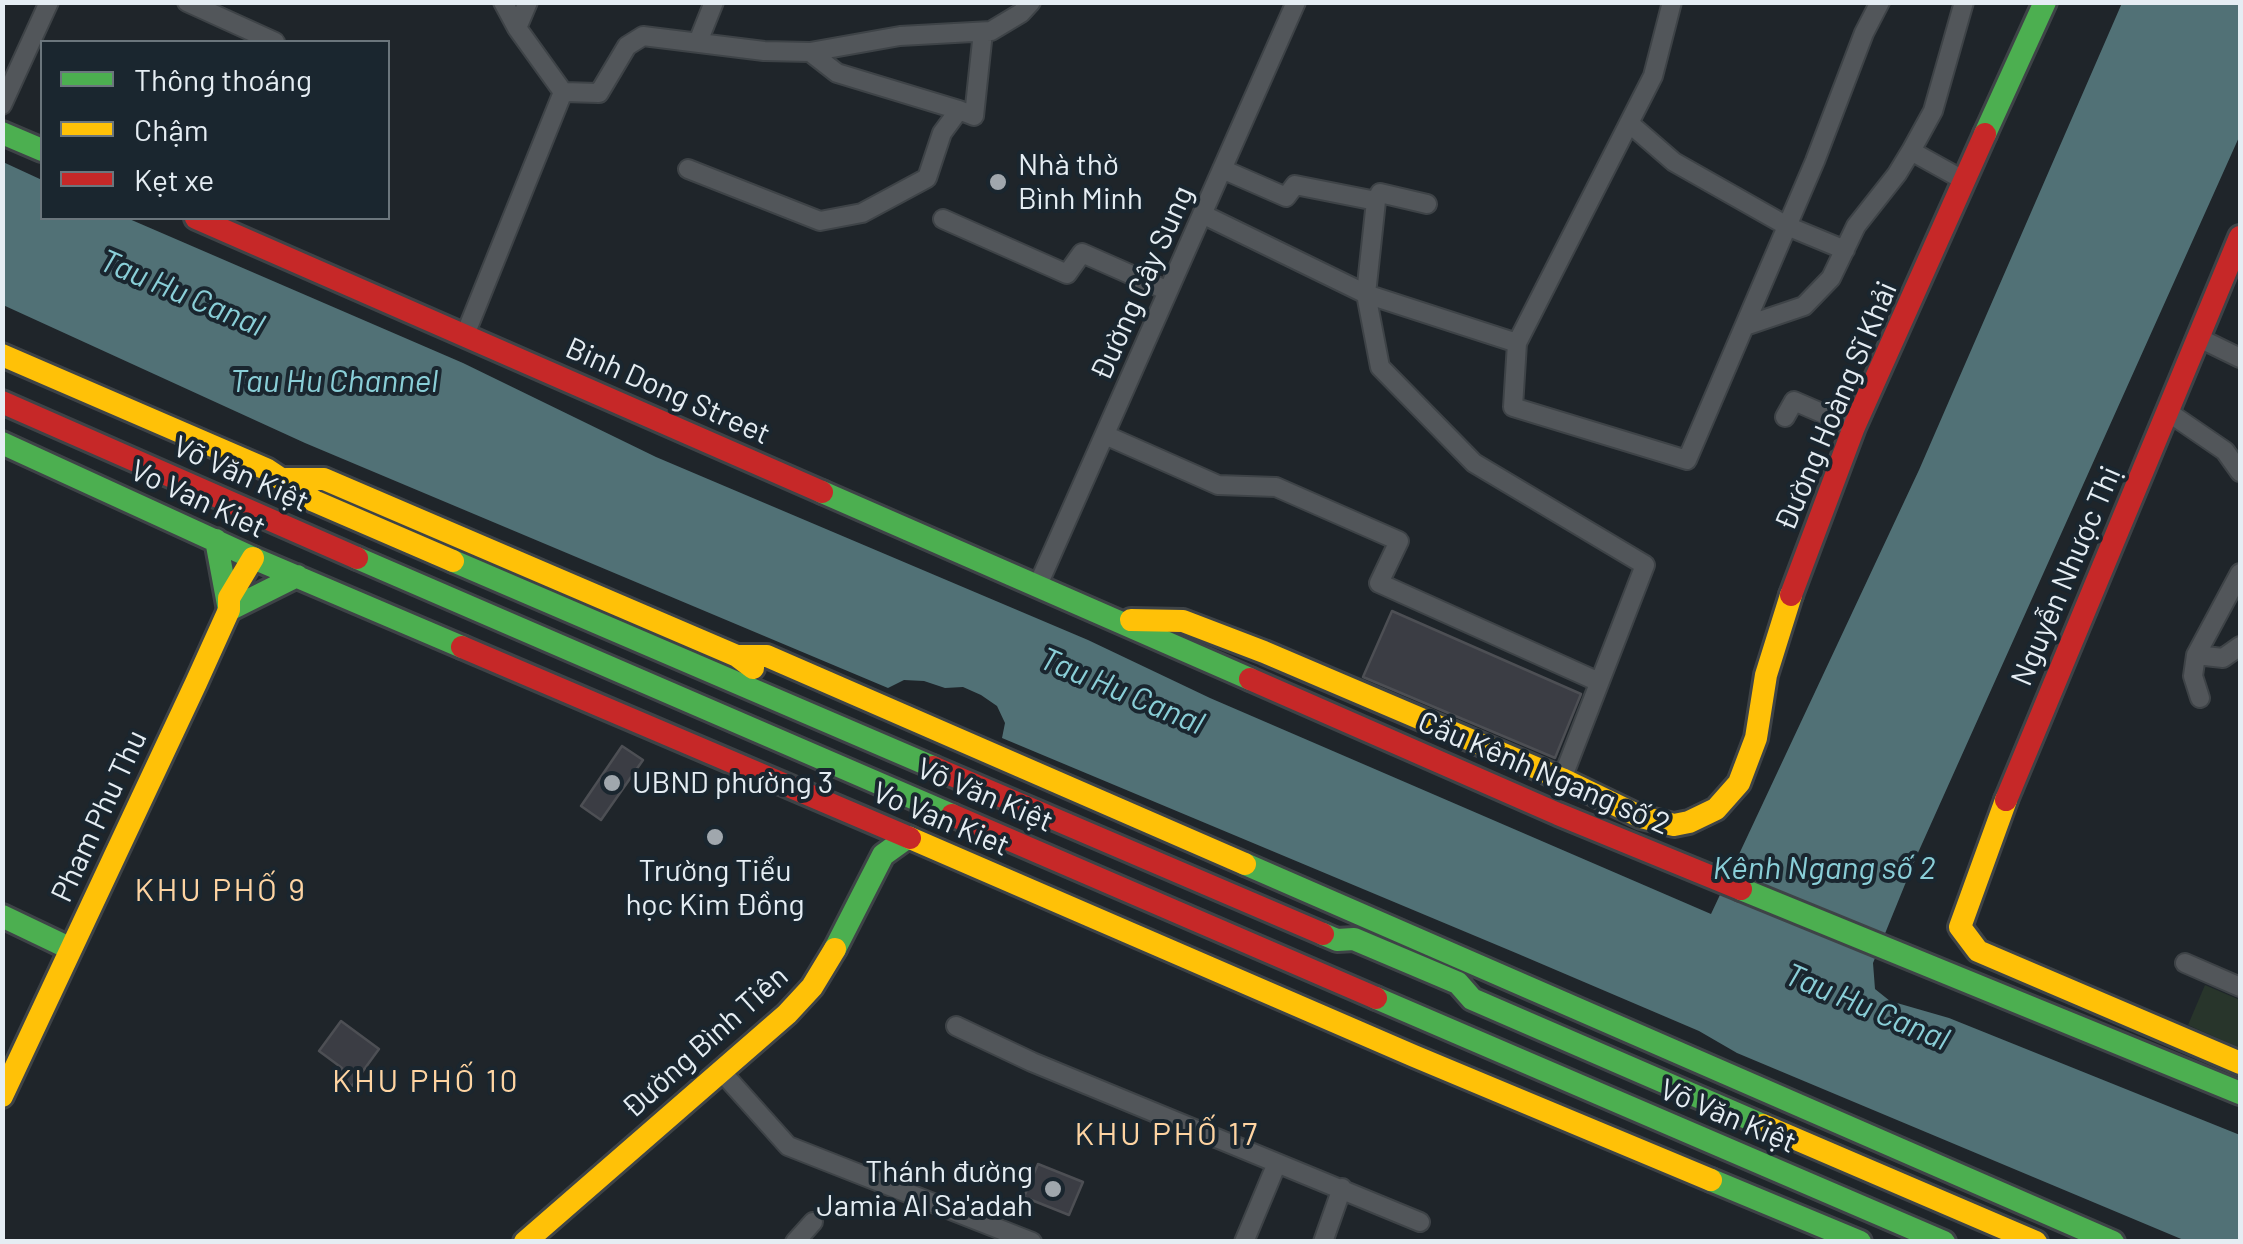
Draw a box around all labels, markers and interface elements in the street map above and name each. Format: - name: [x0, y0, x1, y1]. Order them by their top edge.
- legend: [40, 40, 390, 220]
- text: Thông thoáng: [134, 61, 312, 97]
- text: Chậm: [134, 111, 209, 147]
- place label: Nhà thờ Bình Minh: [1018, 147, 1143, 218]
- text: Kẹt xe: [134, 161, 214, 197]
- marker: Nhà thờ Bình Minh: [987, 171, 1009, 193]
- street label: Đường Cây Sung: [1083, 180, 1201, 386]
- water label: Tau Hu Canal: [94, 241, 270, 345]
- street label: Đường Hoàng Sĩ Khải: [1767, 276, 1905, 536]
- street label: Binh Dong Street: [560, 330, 776, 452]
- water label: Tau Hu Channel: [230, 362, 438, 400]
- street label: Võ Văn Kiệt: [168, 428, 314, 520]
- street label: Vo Van Kiet: [125, 452, 271, 546]
- street label: Nguyễn Nhược Thị: [2004, 461, 2128, 691]
- water label: Tau Hu Canal: [1034, 639, 1210, 743]
- street label: Cầu Kênh Ngang số 2: [1413, 704, 1675, 842]
- street label: Pham Phu Thu: [44, 724, 154, 908]
- street label: Võ Văn Kiệt: [911, 750, 1059, 840]
- place label: UBND phường 3: [632, 765, 833, 801]
- marker: UBND phường 3: [601, 772, 623, 794]
- street label: Vo Van Kiet: [867, 774, 1015, 864]
- marker: Trường Tiểu học Kim Đồng: [704, 826, 726, 848]
- water label: Kênh Ngang số 2: [1712, 849, 1936, 887]
- place label: Trường Tiểu học Kim Đồng: [625, 853, 805, 924]
- district label: KHU PHỐ 9: [135, 871, 307, 909]
- water label: Tau Hu Canal: [1779, 955, 1955, 1059]
- street label: Đường Bình Tiên: [615, 958, 795, 1126]
- district label: KHU PHỐ 10: [332, 1062, 520, 1100]
- street label: Võ Văn Kiệt: [1654, 1071, 1802, 1161]
- district label: KHU PHỐ 17: [1074, 1115, 1260, 1153]
- place label: Thánh đường Jamia Al Sa'adah: [816, 1154, 1033, 1224]
- marker: Thánh đường Jamia Al Sa'adah: [1042, 1178, 1064, 1200]

